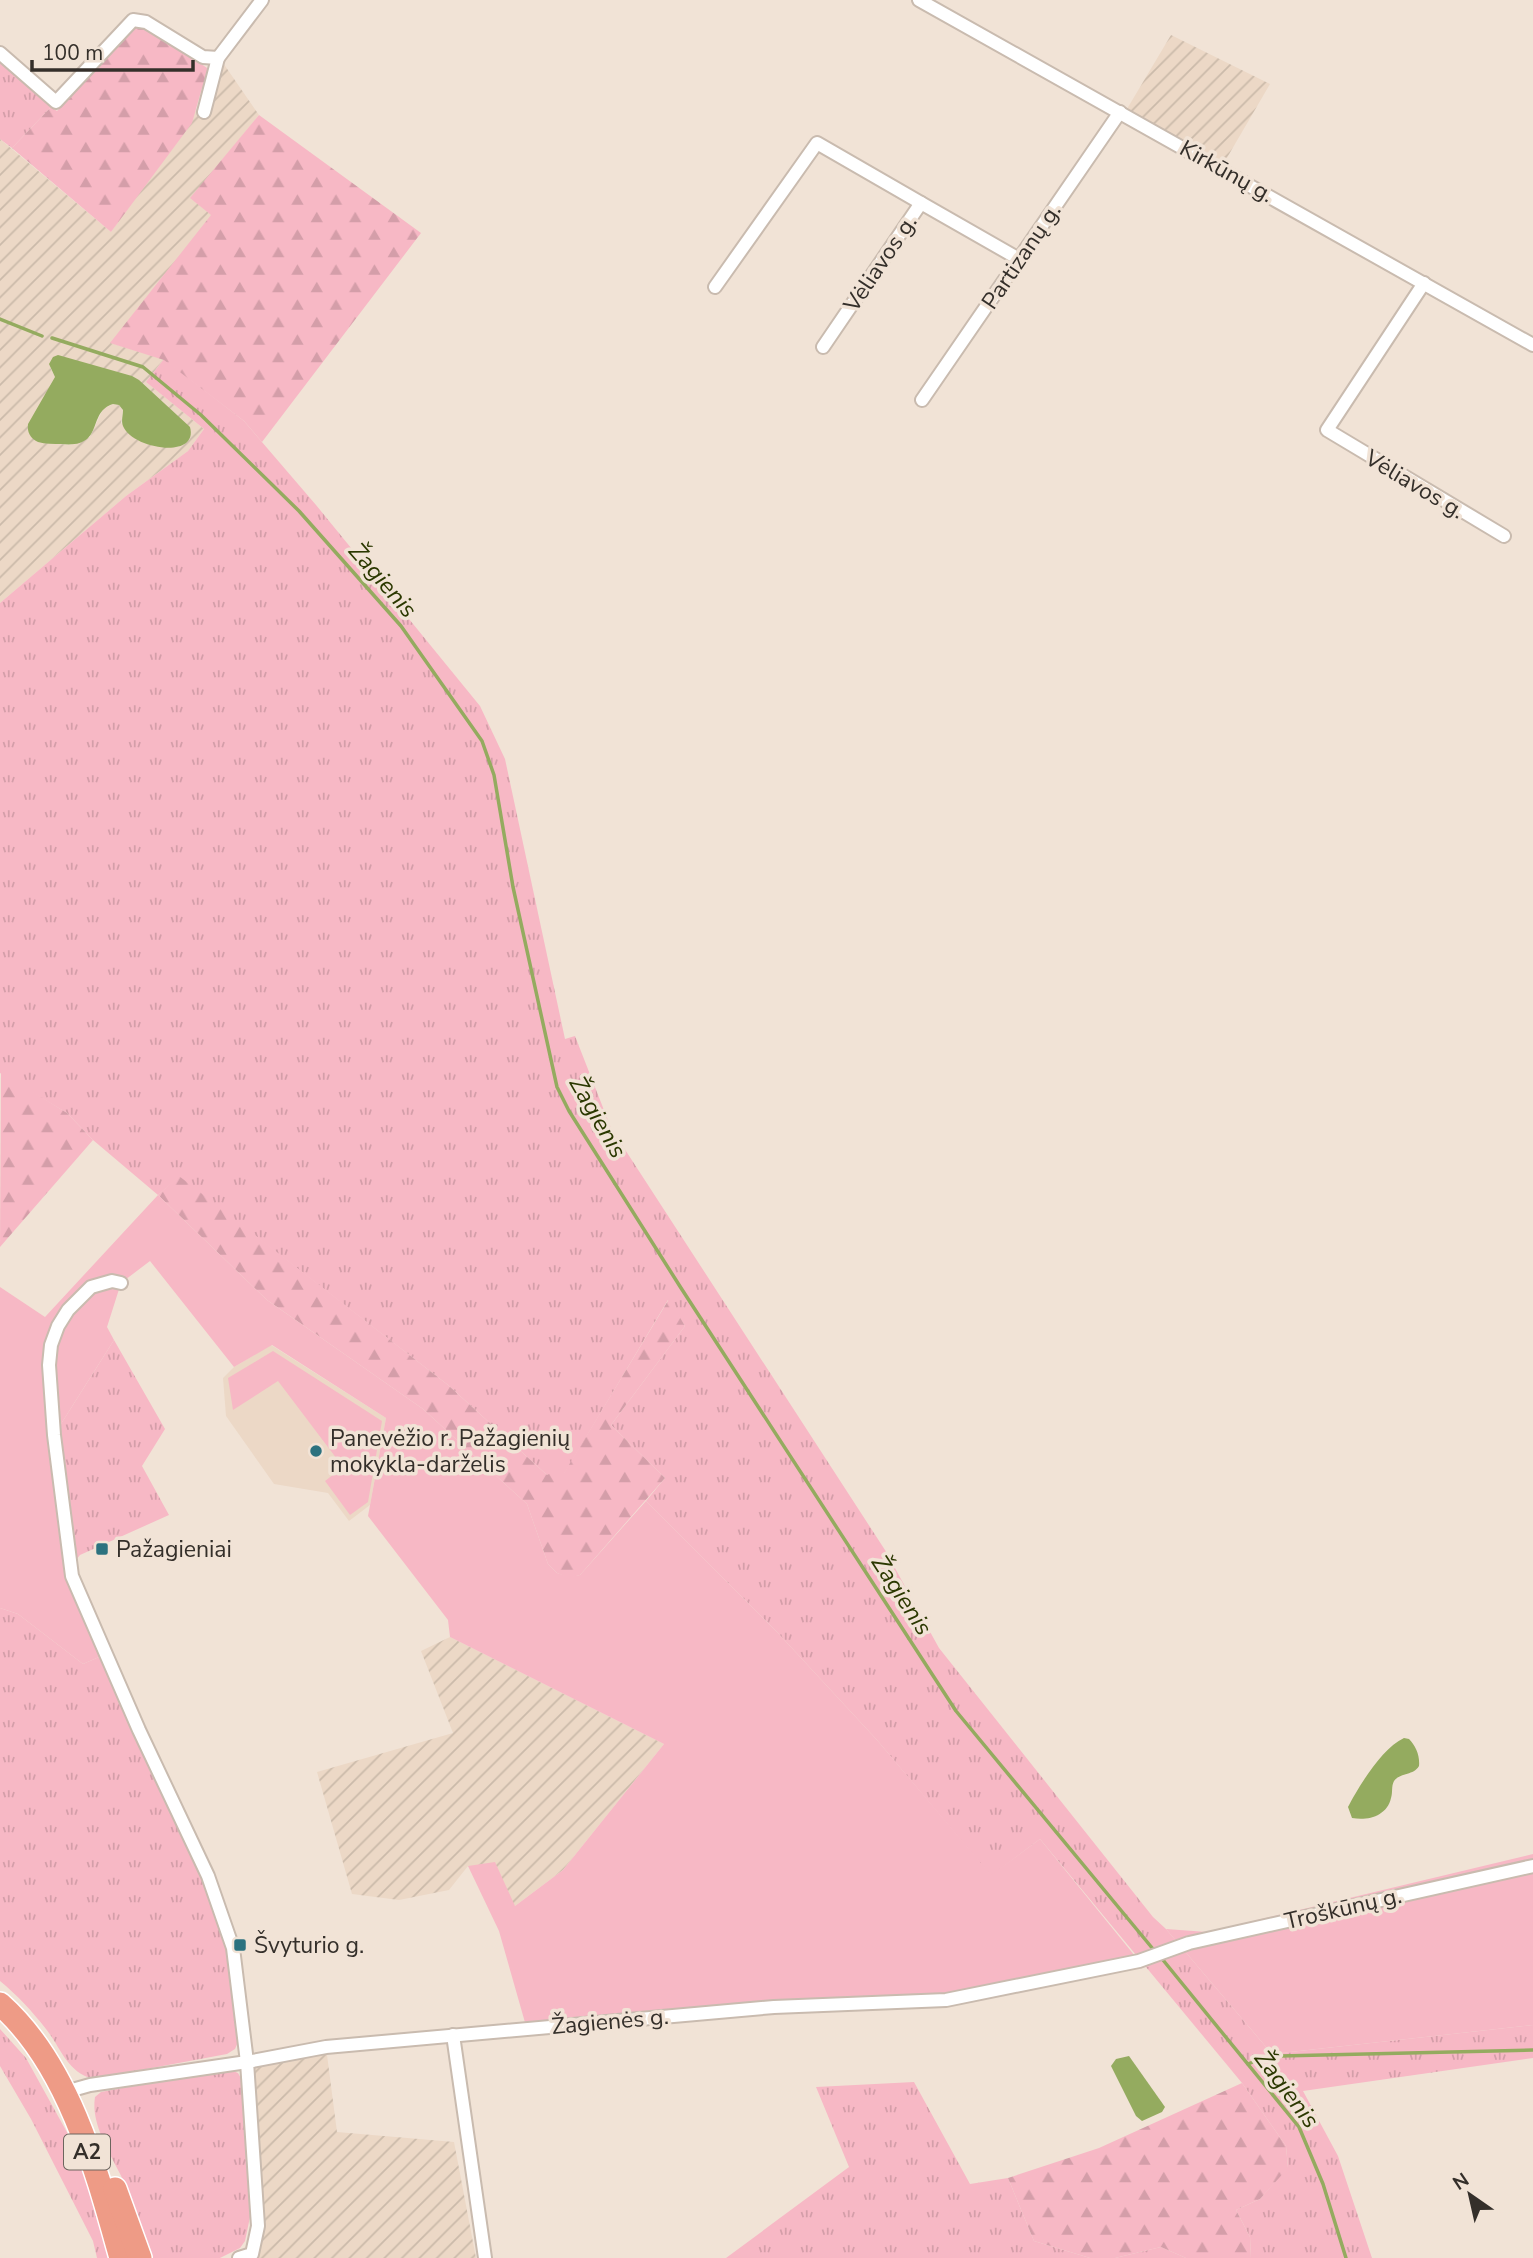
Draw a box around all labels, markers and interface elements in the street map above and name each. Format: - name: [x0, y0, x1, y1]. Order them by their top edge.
- scale bar: [32, 28, 192, 72]
- text: 100 m: [42, 39, 103, 67]
- street label: Kirkūnų g.: [1174, 133, 1279, 210]
- street label: Partizanų g.: [975, 197, 1068, 315]
- street label: Vėliavos g.: [836, 209, 924, 319]
- street label: Vėliavos g.: [1358, 442, 1470, 526]
- water label: Žagienis: [341, 536, 425, 624]
- water label: Žagienis: [562, 1070, 634, 1164]
- place label: Panevėžio r. Pažagienių mokykla-darželis: [330, 1423, 570, 1480]
- marker: Panevėžio r. Pažagienių mokykla-darželis: [308, 1443, 324, 1459]
- place label: Pažagieniai: [116, 1534, 232, 1565]
- marker: Pažagieniai: [94, 1541, 110, 1557]
- water label: Žagienis: [864, 1549, 940, 1641]
- street label: Troškūnų g.: [1282, 1880, 1405, 1937]
- place label: Švyturio g.: [254, 1930, 364, 1961]
- marker: Švyturio g.: [232, 1937, 248, 1953]
- street label: Žagienės g.: [550, 2001, 670, 2042]
- water label: Žagienis: [1247, 2044, 1327, 2134]
- road number: A2: [64, 2134, 110, 2170]
- north arrow: [1435, 2160, 1505, 2230]
- text: N: [1448, 2167, 1474, 2196]

